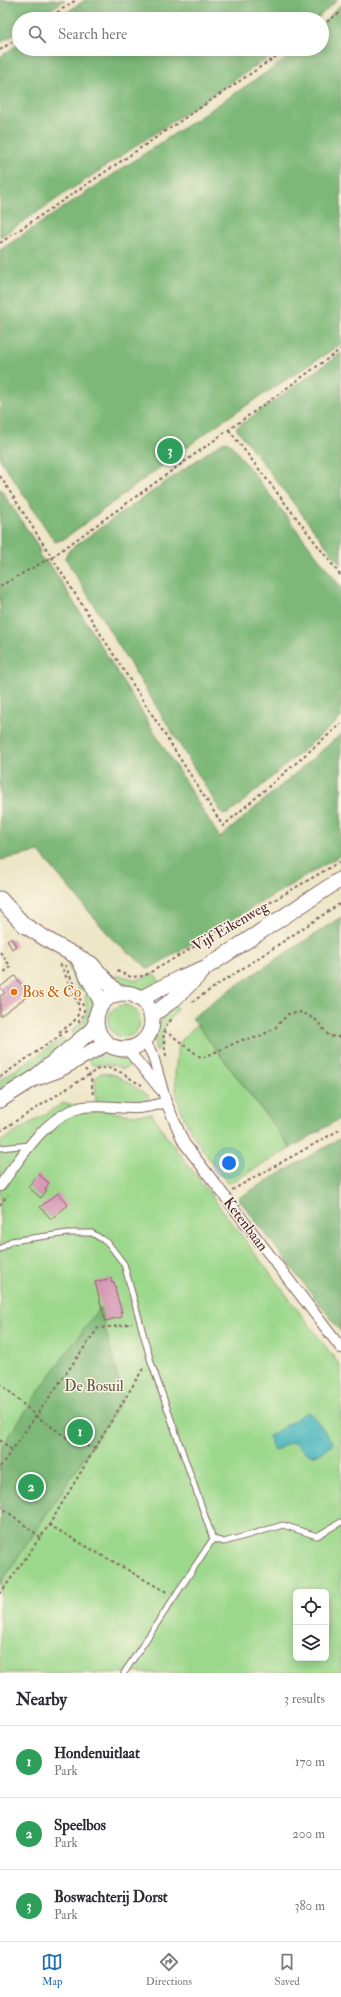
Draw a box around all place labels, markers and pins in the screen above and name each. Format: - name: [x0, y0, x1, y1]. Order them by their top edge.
- pin: 3: [157, 436, 183, 466]
- place label: Bos & Co: [22, 983, 81, 1002]
- marker: Bos & Co: [9, 987, 19, 997]
- pin: 1: [67, 1417, 93, 1447]
- pin: 2: [18, 1472, 44, 1502]

